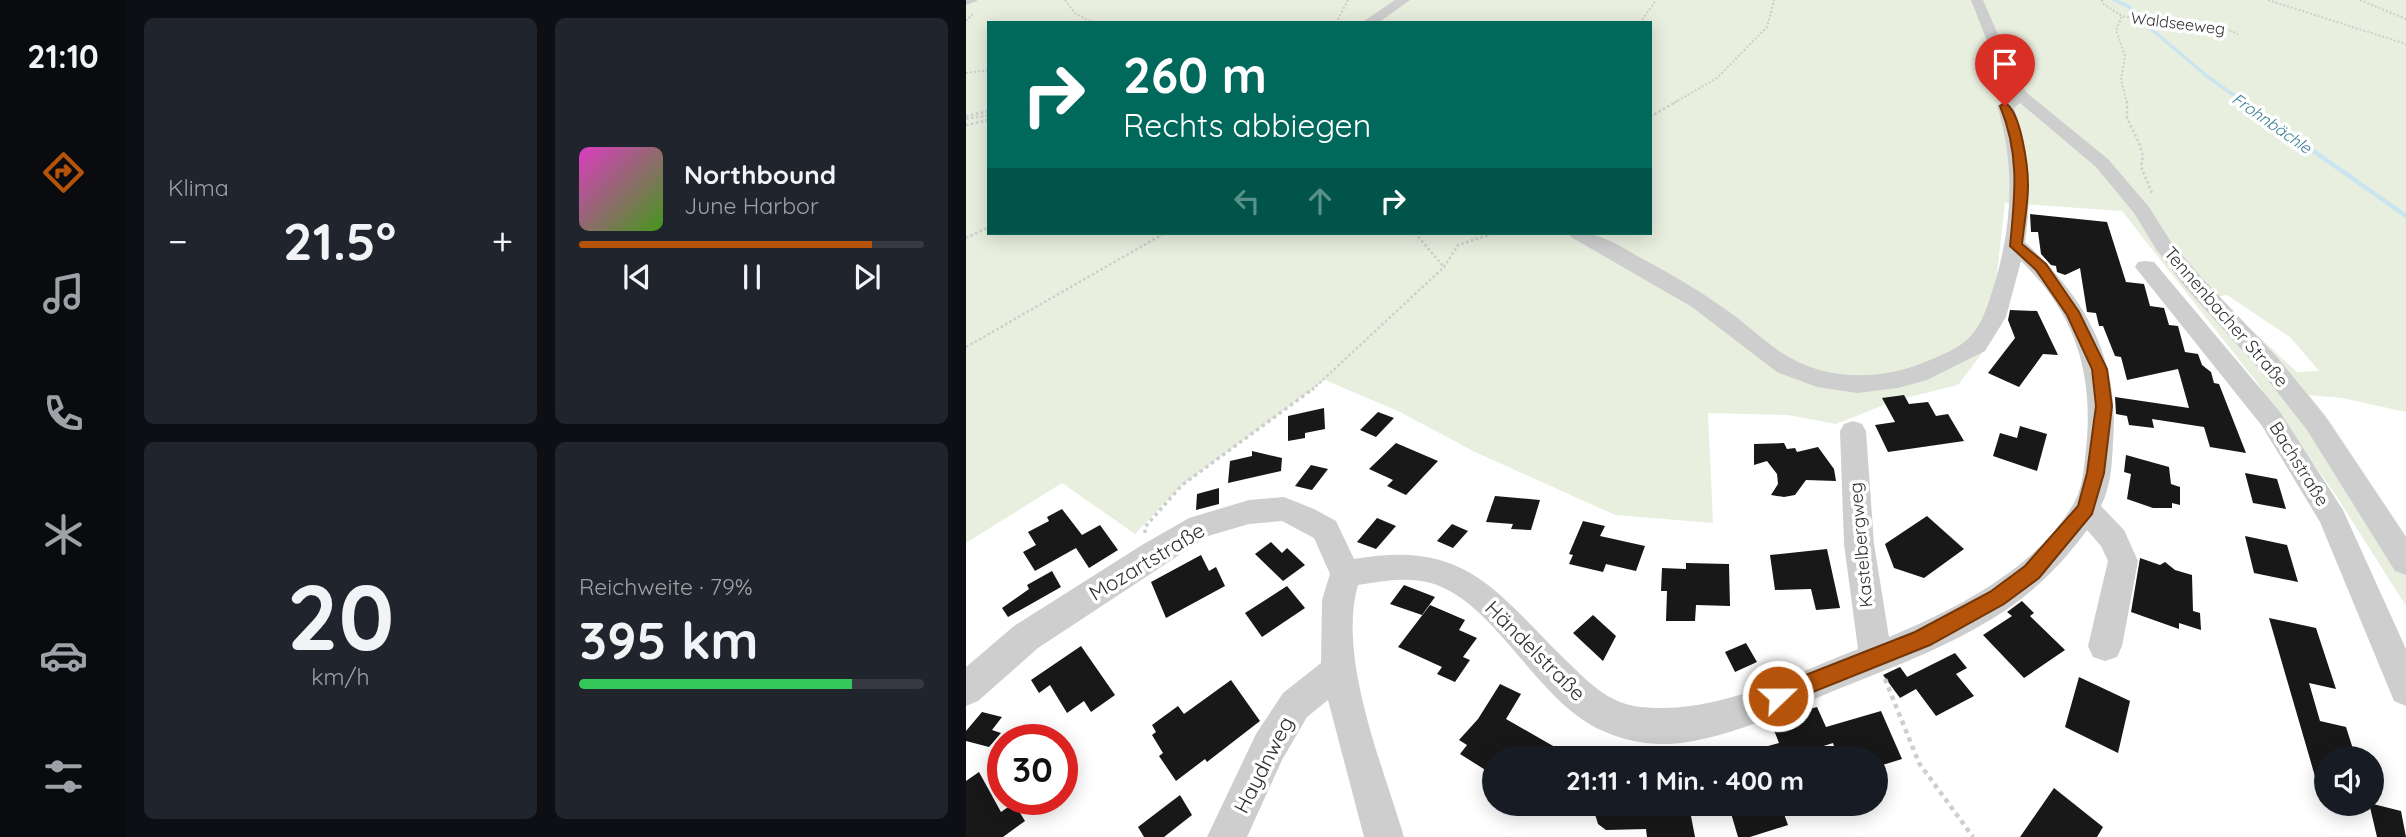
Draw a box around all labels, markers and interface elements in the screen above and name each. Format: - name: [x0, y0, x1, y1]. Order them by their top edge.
- street label: Waldseeweg: [2130, 7, 2226, 39]
- pin: [1975, 34, 2035, 106]
- text: 21:10: [27, 36, 99, 76]
- text: 260 m: [1123, 44, 1267, 105]
- icon: arrive: [1986, 45, 2024, 83]
- icon: right: [1008, 49, 1099, 140]
- water label: Frohnbächle: [2229, 88, 2316, 158]
- text: Rechts abbiegen: [1123, 105, 1371, 145]
- icon: directions: [39, 148, 88, 197]
- text: Northbound: [684, 158, 836, 191]
- text: Klima: [168, 173, 229, 202]
- icon: left: [1228, 182, 1266, 220]
- icon: ahead: [1301, 182, 1339, 220]
- icon: right: [1374, 182, 1412, 220]
- text: June Harbor: [684, 191, 819, 220]
- text: 21.5°: [283, 208, 396, 273]
- text: −: [168, 217, 188, 265]
- text: +: [492, 217, 513, 265]
- street label: Tennenbacher Straße: [2159, 242, 2294, 392]
- icon: previous: [618, 258, 656, 296]
- icon: pause: [733, 258, 771, 296]
- icon: next: [848, 258, 886, 296]
- icon: music: [39, 269, 88, 318]
- icon: phone: [39, 389, 88, 438]
- street label: Bachstraße: [2264, 417, 2334, 510]
- street label: Kastelbergweg: [1844, 481, 1877, 609]
- icon: climate: [39, 510, 88, 559]
- street label: Mozartstraße: [1084, 516, 1209, 606]
- text: 20: [287, 559, 394, 673]
- text: Reichweite · 79%: [579, 572, 753, 601]
- street label: Händelstraße: [1480, 595, 1591, 706]
- text: 395 km: [579, 607, 759, 672]
- icon: car: [39, 631, 88, 680]
- position arrow: [1741, 659, 1815, 733]
- text: km/h: [311, 662, 370, 691]
- street label: Haydnweg: [1228, 712, 1299, 817]
- speed limit sign: 30: [987, 724, 1078, 815]
- map controls: [2314, 746, 2384, 816]
- button: sound: [2314, 746, 2384, 816]
- icon: filters: [39, 752, 88, 801]
- text: 21:11 · 1 Min. · 400 m: [1566, 764, 1804, 797]

